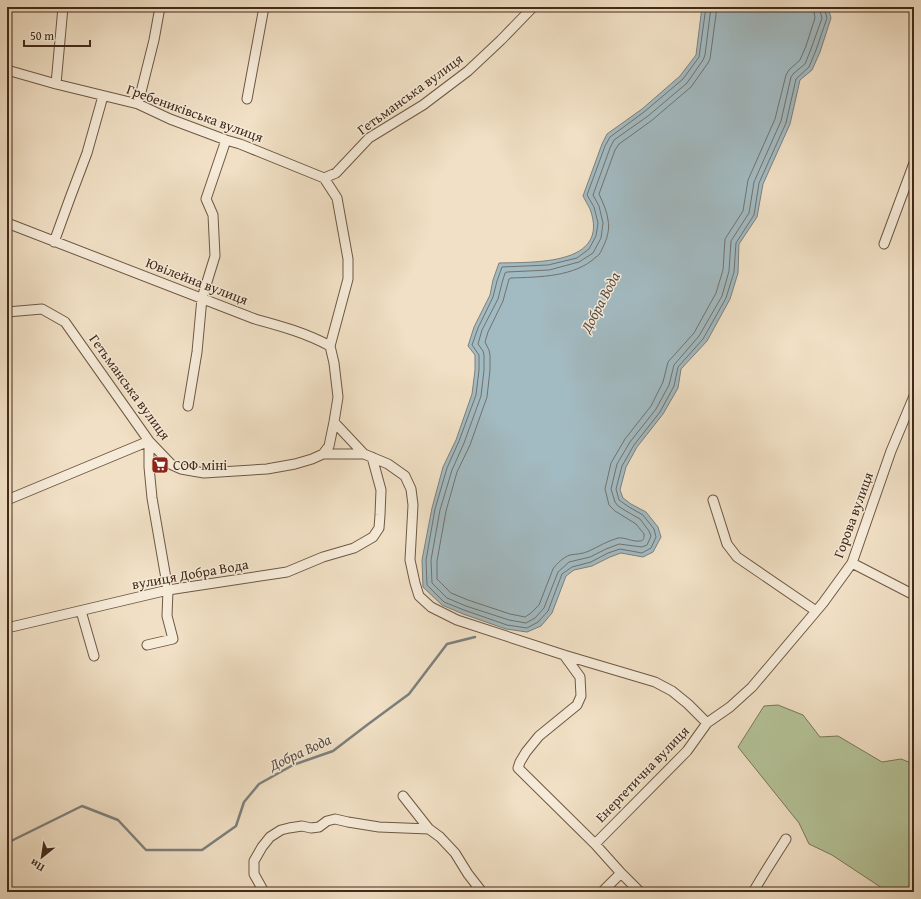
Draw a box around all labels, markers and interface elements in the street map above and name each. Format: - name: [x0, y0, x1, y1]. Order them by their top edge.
- scale bar: [24, 22, 90, 48]
- text: 50 m: [30, 27, 54, 44]
- street label: Гетьманська вулиця: [353, 49, 467, 139]
- street label: Гребениківська вулиця: [124, 79, 266, 147]
- street label: Ювілейна вулиця: [143, 252, 251, 310]
- water label: Добра Вода: [575, 268, 625, 337]
- street label: Гетьманська вулиця: [85, 330, 175, 444]
- supermarket icon: СОФ міні: [150, 455, 170, 475]
- place label: СОФ міні: [173, 455, 227, 475]
- street label: Горова вулиця: [828, 469, 878, 561]
- street label: вулиця Добра Вода: [130, 554, 250, 594]
- street label: Енергетична вулиця: [591, 721, 693, 827]
- water label: Добра Вода: [265, 728, 334, 776]
- north arrow: [22, 837, 62, 877]
- text: Пн: [27, 855, 47, 876]

